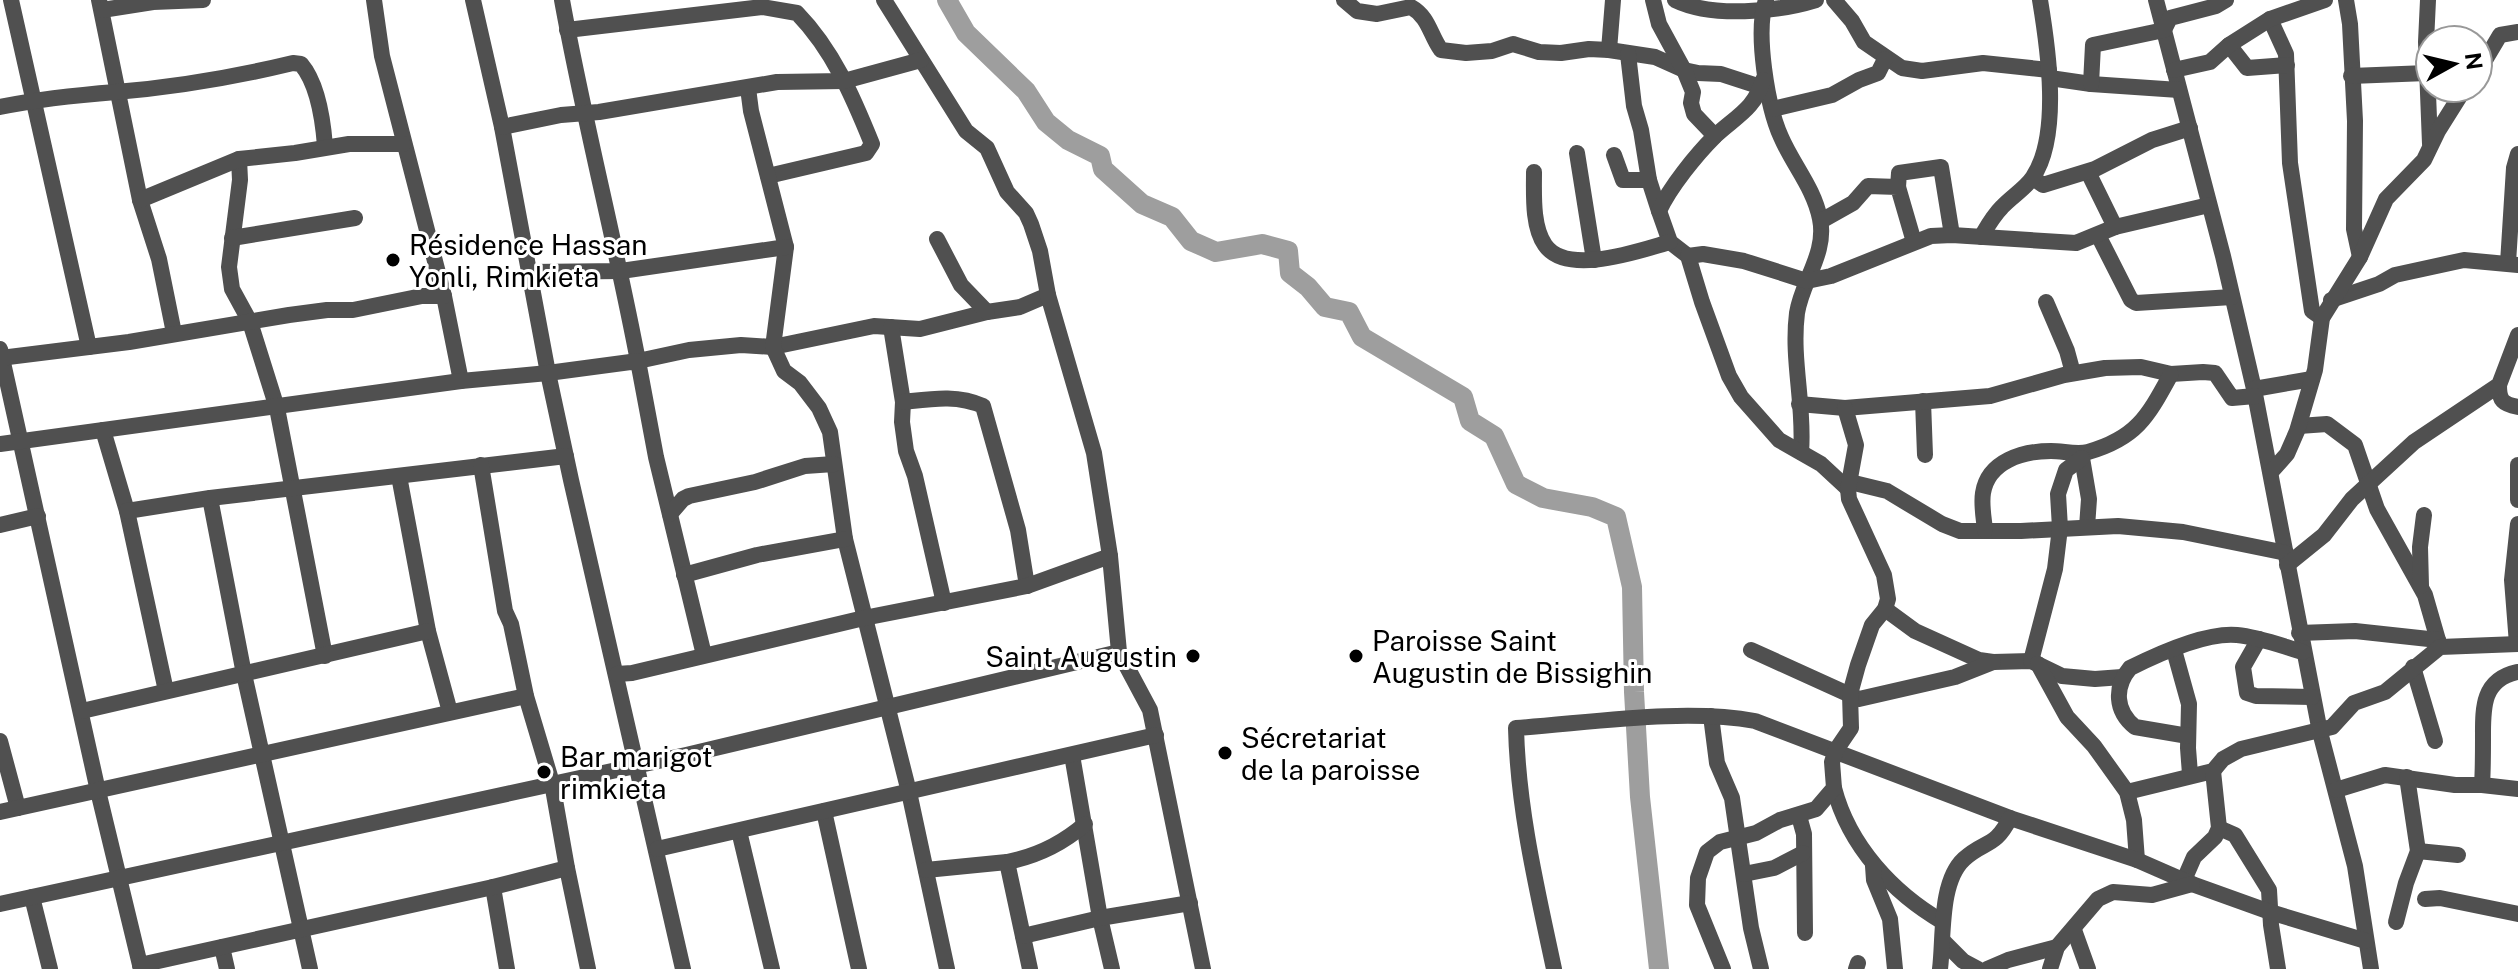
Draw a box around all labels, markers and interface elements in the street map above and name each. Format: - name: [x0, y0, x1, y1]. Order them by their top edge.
- north arrow: [2414, 24, 2494, 104]
- text: N: [2460, 51, 2488, 72]
- place label: Résidence Hassan Yonli, Rimkieta: [409, 228, 647, 293]
- marker: Résidence Hassan Yonli, Rimkieta: [384, 251, 402, 269]
- place label: Paroisse Saint Augustin de Bissighin: [1372, 624, 1652, 689]
- place label: Saint Augustin: [985, 640, 1177, 673]
- marker: Saint Augustin: [1184, 647, 1202, 665]
- marker: Paroisse Saint Augustin de Bissighin: [1347, 647, 1365, 665]
- place label: Sécretariat de la paroisse: [1241, 721, 1420, 786]
- place label: Bar marigot rimkieta: [560, 740, 713, 805]
- marker: Sécretariat de la paroisse: [1216, 744, 1234, 762]
- marker: Bar marigot rimkieta: [535, 763, 553, 781]

